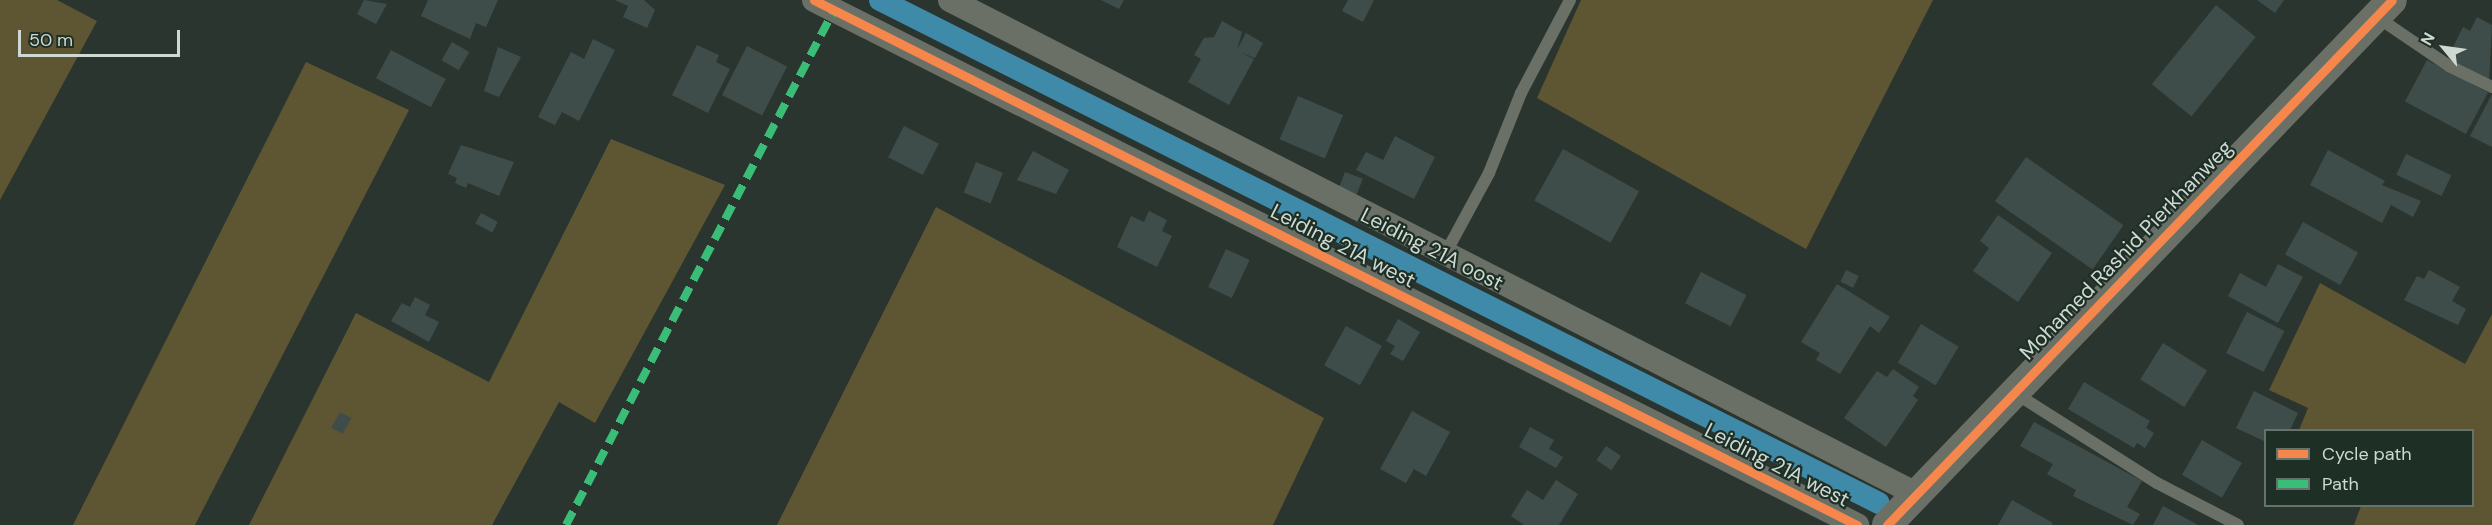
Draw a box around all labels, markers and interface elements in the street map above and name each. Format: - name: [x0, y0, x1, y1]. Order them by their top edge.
- scale bar: [21, 18, 183, 56]
- north arrow: [2414, 18, 2474, 78]
- text: 50 m: [29, 28, 73, 52]
- text: N: [2416, 29, 2440, 49]
- street label: Mohamed Rashid Pierkhanweg: [2014, 135, 2238, 365]
- street label: Leiding 21A west: [1266, 199, 1420, 293]
- street label: Leiding 21A oost: [1357, 202, 1507, 296]
- street label: Leiding 21A west: [1700, 418, 1854, 512]
- legend: [2264, 429, 2474, 507]
- text: Cycle path: [2322, 442, 2412, 466]
- text: Path: [2322, 472, 2359, 496]

